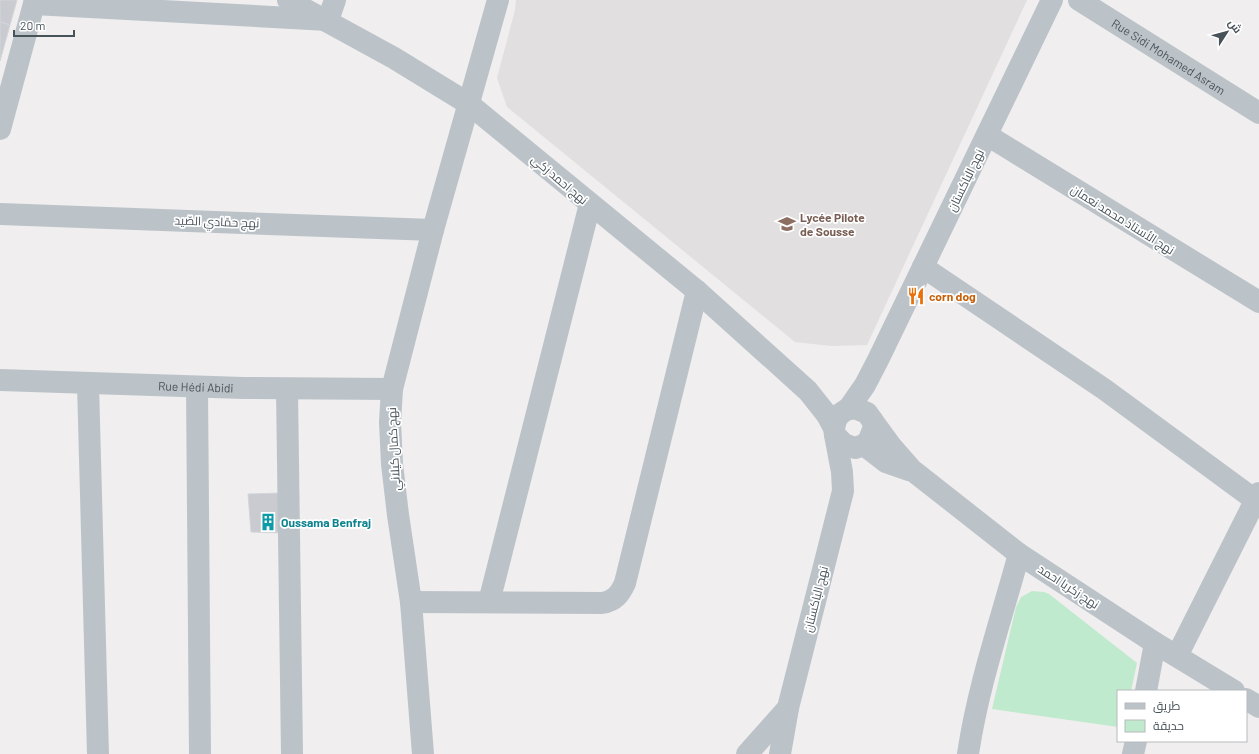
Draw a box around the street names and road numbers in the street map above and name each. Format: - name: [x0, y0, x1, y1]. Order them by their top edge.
- street label: Rue Sidi Mohamed Asram: [1109, 16, 1228, 97]
- street label: نهج الباكستان: [944, 147, 988, 214]
- street label: نهج احمد زكي: [526, 151, 591, 210]
- street label: نهج الأستاذ محمد نعمان: [1068, 181, 1177, 258]
- street label: نهج حمّادي الصّيد: [174, 213, 260, 233]
- street label: Rue Hédi Abidi: [158, 378, 234, 395]
- street label: نهج كمال كيلاني: [384, 407, 406, 491]
- street label: نهج زكريا احمد: [1035, 561, 1102, 613]
- street label: نهج الباكستان: [800, 565, 832, 634]

